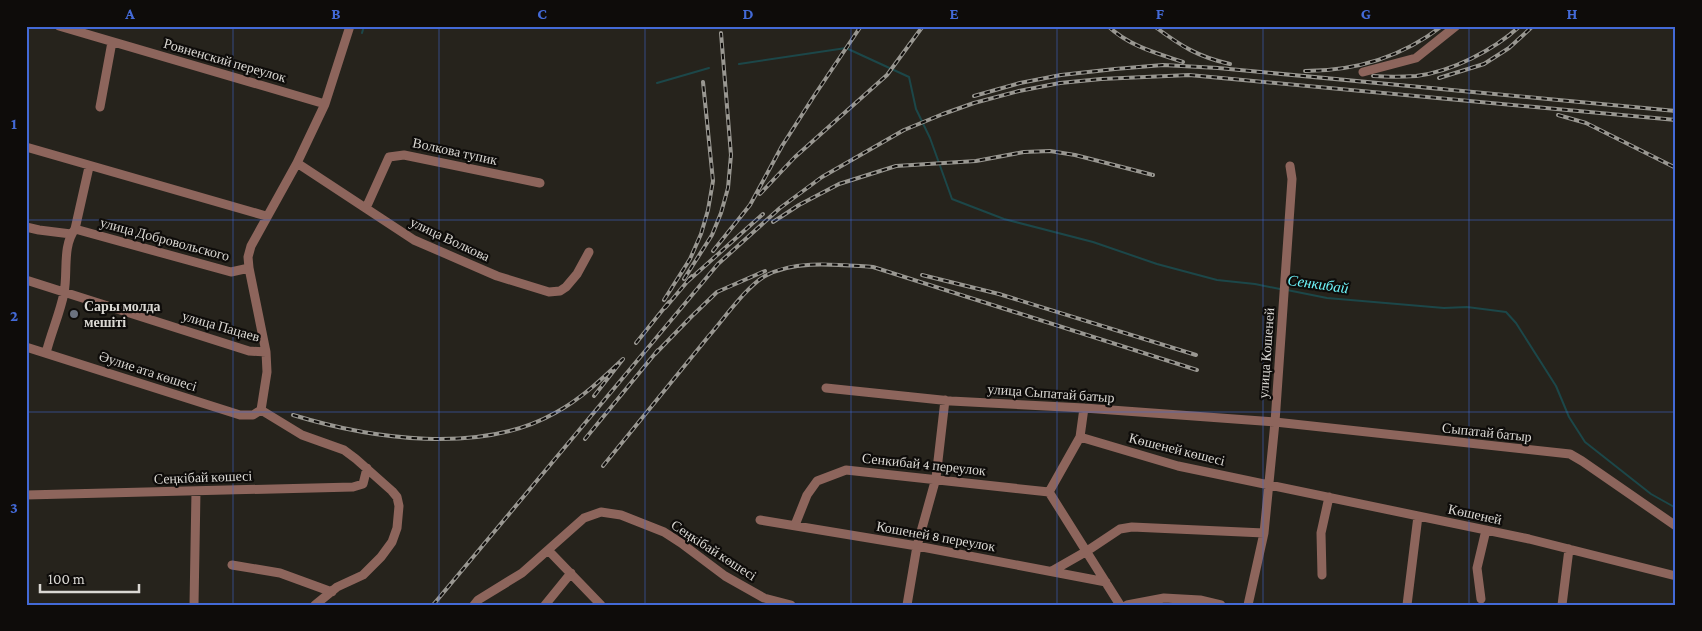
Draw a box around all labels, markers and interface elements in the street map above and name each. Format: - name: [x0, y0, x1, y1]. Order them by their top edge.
- text: A: [124, 5, 135, 22]
- text: B: [331, 5, 341, 22]
- text: C: [537, 5, 547, 22]
- text: D: [742, 5, 754, 22]
- text: E: [949, 5, 959, 22]
- text: F: [1156, 5, 1165, 22]
- text: G: [1361, 5, 1371, 22]
- text: H: [1567, 5, 1578, 22]
- street label: Ровненский переулок: [162, 35, 288, 85]
- text: 1: [11, 115, 17, 132]
- street label: Волкова тупик: [411, 134, 499, 168]
- street label: улица Добровольского: [99, 214, 231, 264]
- street label: улица Волкова: [408, 214, 493, 265]
- water label: Сенкибай: [1287, 272, 1350, 296]
- place label: Сары молда мешіті: [84, 298, 161, 330]
- text: 2: [10, 307, 18, 324]
- street label: улица Пацаев: [180, 307, 262, 345]
- street label: улица Кошеней: [1255, 307, 1277, 399]
- marker: Сары молда мешіті: [68, 308, 80, 320]
- street label: Әулие ата көшесі: [97, 348, 199, 394]
- street label: улица Сыпатай батыр: [987, 381, 1115, 405]
- street label: Сыпатай батыр: [1441, 419, 1533, 445]
- street label: Көшеней көшесі: [1127, 429, 1227, 469]
- street label: Сенкибай 4 переулок: [861, 450, 987, 478]
- street label: Сеңкібай көшесі: [153, 467, 253, 487]
- text: 3: [10, 499, 18, 516]
- street label: Көшеней: [1447, 501, 1504, 528]
- street label: Сеңкібай көшесі: [668, 516, 760, 584]
- street label: Кошеней 8 переулок: [875, 518, 997, 554]
- scale bar: [40, 561, 139, 593]
- text: 100 m: [48, 571, 85, 587]

